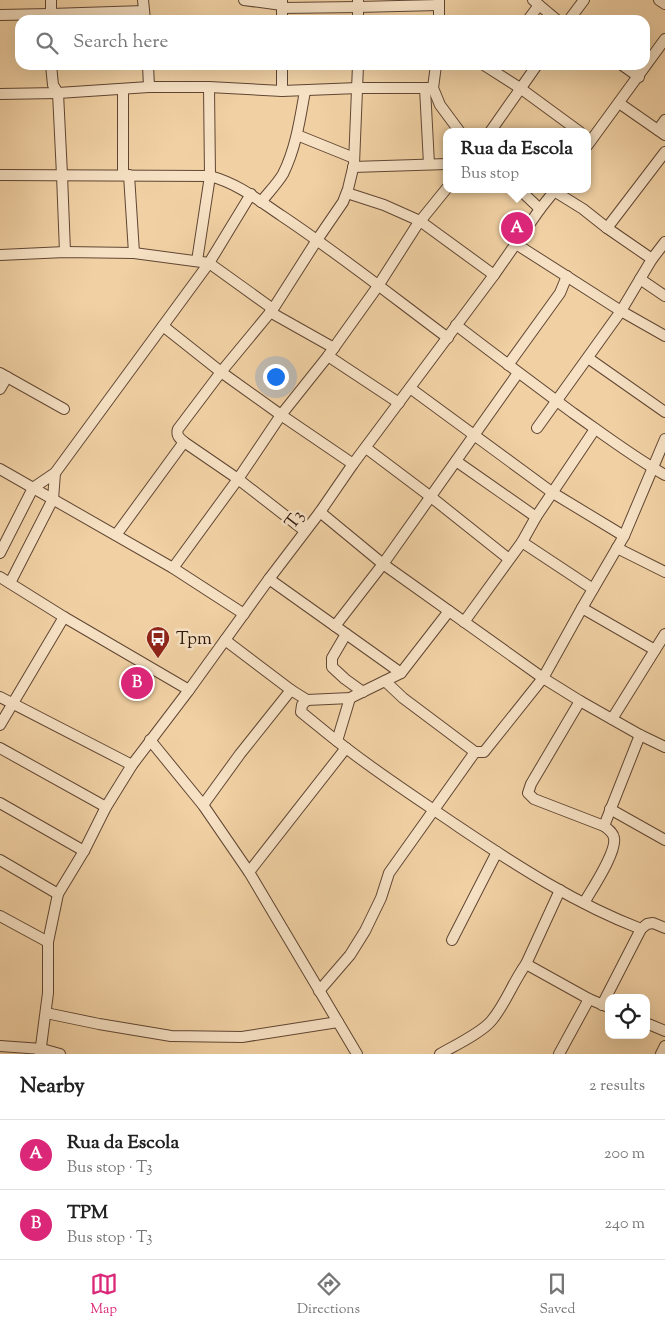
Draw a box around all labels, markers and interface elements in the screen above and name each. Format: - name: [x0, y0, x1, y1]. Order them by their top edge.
- search box: [15, 15, 650, 70]
- icon: search: [33, 29, 61, 57]
- text: Search here: [73, 29, 168, 56]
- popup: [443, 128, 591, 193]
- text: Rua da Escola: [461, 136, 573, 163]
- text: Bus stop: [461, 163, 519, 186]
- pin: A: [501, 209, 533, 247]
- your location: [263, 364, 289, 390]
- street label: T3: [280, 505, 311, 535]
- bus stop icon: Tpm: [145, 625, 171, 659]
- place label: Tpm: [176, 627, 212, 653]
- pin: B: [121, 664, 153, 702]
- map controls: [605, 994, 650, 1039]
- button: locate: [605, 994, 650, 1039]
- text: Nearby: [20, 1072, 85, 1102]
- text: 2 results: [589, 1075, 645, 1098]
- text: Rua da Escola: [67, 1130, 179, 1157]
- text: A: [30, 1143, 43, 1166]
- text: 200 m: [604, 1143, 645, 1166]
- text: Bus stop · T3: [67, 1157, 152, 1180]
- text: TPM: [67, 1200, 108, 1227]
- text: B: [31, 1213, 41, 1236]
- text: 240 m: [604, 1213, 645, 1236]
- text: Bus stop · T3: [67, 1227, 152, 1250]
- tab: Map: [90, 1270, 118, 1320]
- tab: Directions: [297, 1270, 360, 1320]
- tab: Saved: [539, 1270, 575, 1320]

